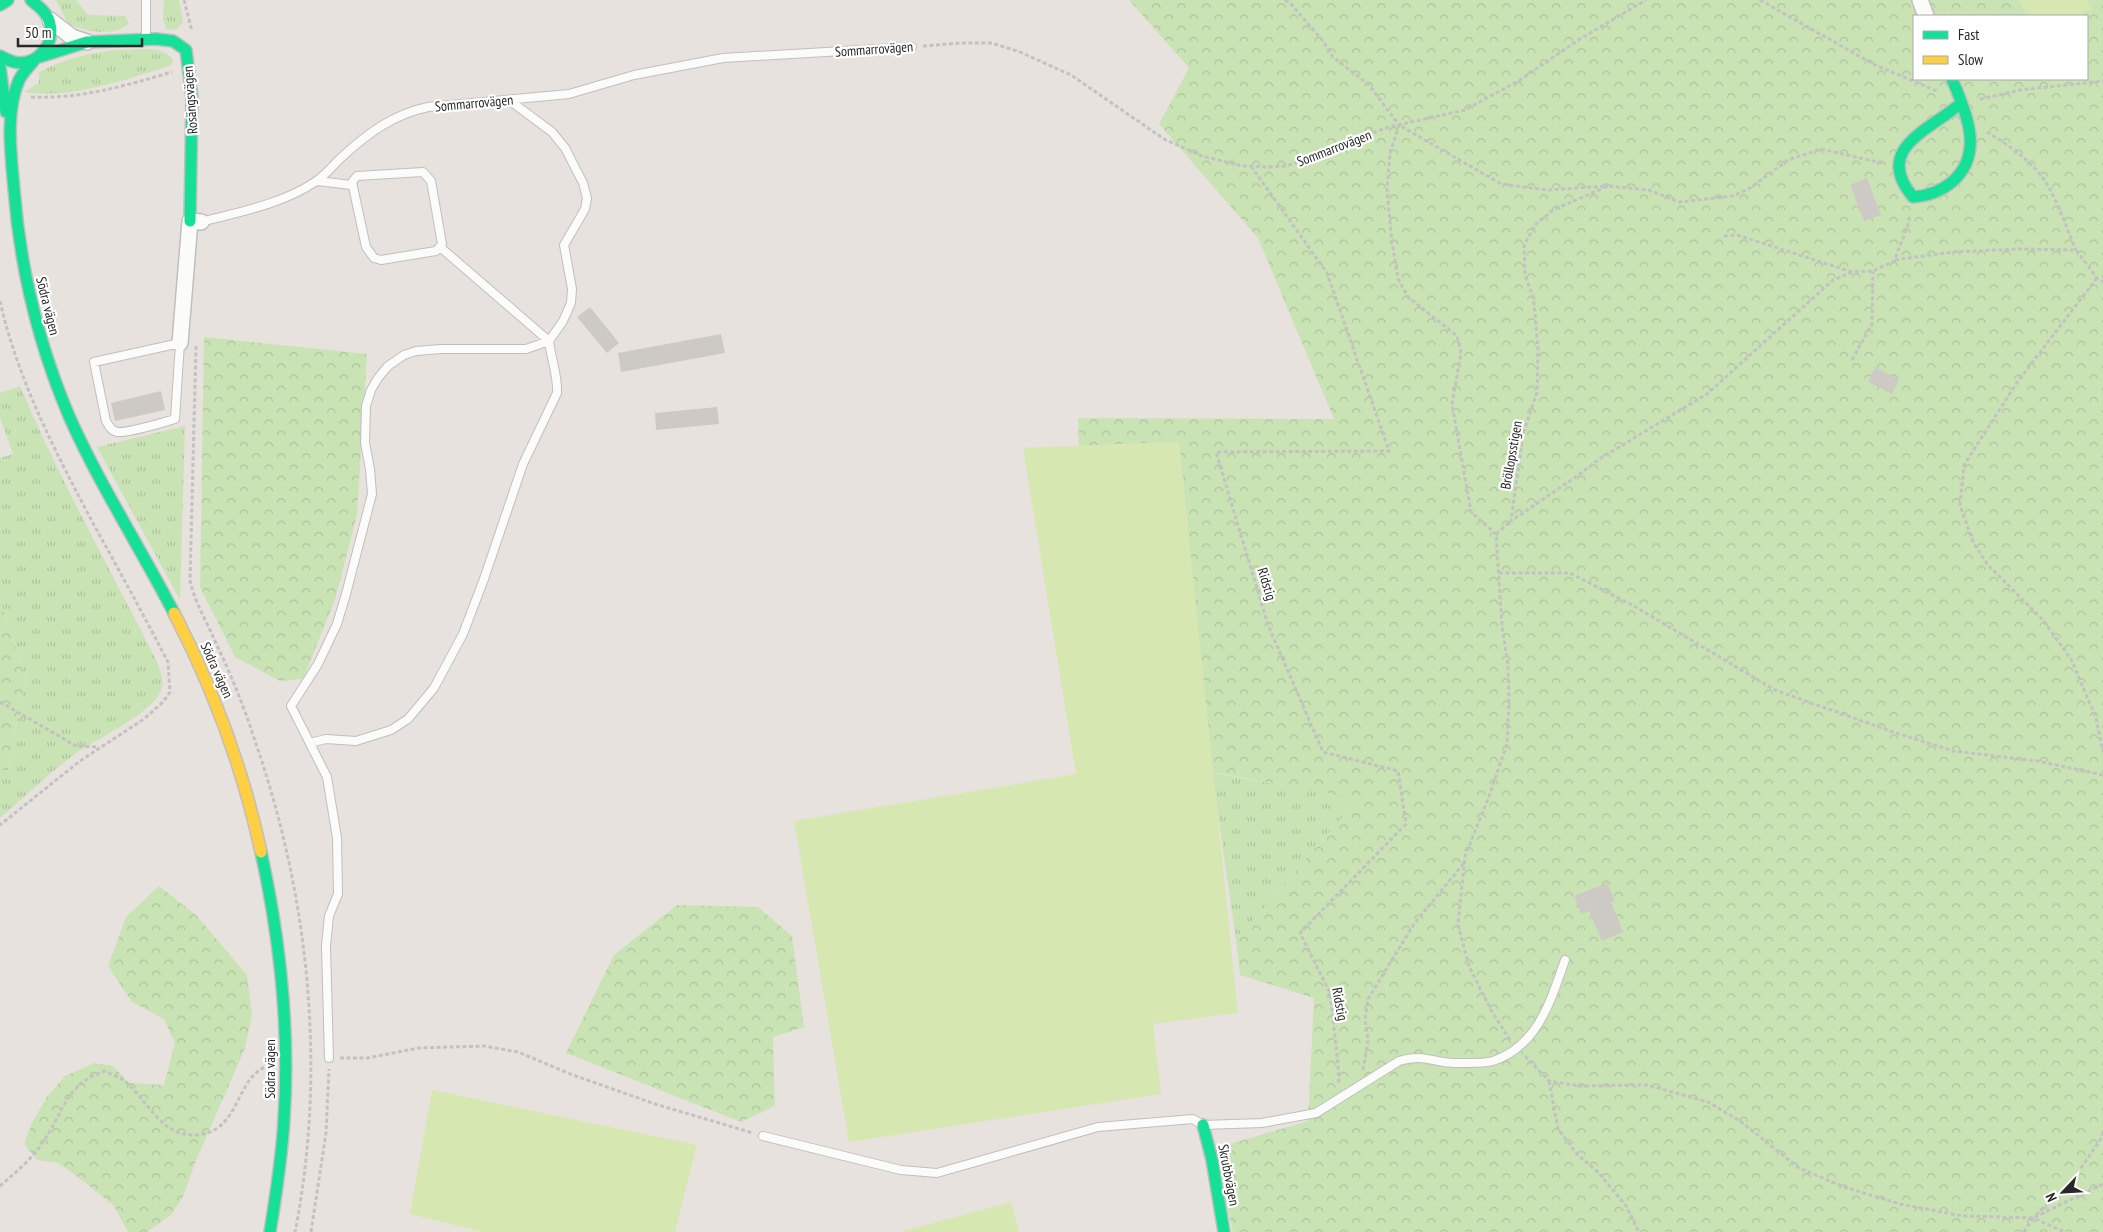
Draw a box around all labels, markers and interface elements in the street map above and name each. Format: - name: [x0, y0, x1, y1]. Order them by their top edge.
- scale bar: [18, 15, 141, 47]
- legend: [1913, 15, 2088, 80]
- text: 50 m: [25, 23, 51, 42]
- text: Fast: [1958, 25, 1979, 44]
- street label: Sommarrovägen: [834, 37, 914, 61]
- text: Slow: [1958, 50, 1983, 69]
- street label: Rosängsvägen: [179, 65, 201, 135]
- street label: Sommarrovägen: [434, 91, 514, 115]
- street label: Sommarrovägen: [1294, 126, 1374, 170]
- street label: Södra vägen: [32, 275, 64, 337]
- street label: Bröllopsstigen: [1496, 419, 1526, 491]
- street label: Ridstig: [1253, 565, 1281, 603]
- street label: Södra vägen: [197, 639, 237, 701]
- street label: Ridstig: [1328, 986, 1352, 1022]
- street label: Södra vägen: [261, 1039, 279, 1099]
- street label: Skrubbvägen: [1214, 1143, 1244, 1207]
- north arrow: [2038, 1167, 2088, 1217]
- text: N: [2041, 1190, 2061, 1205]

